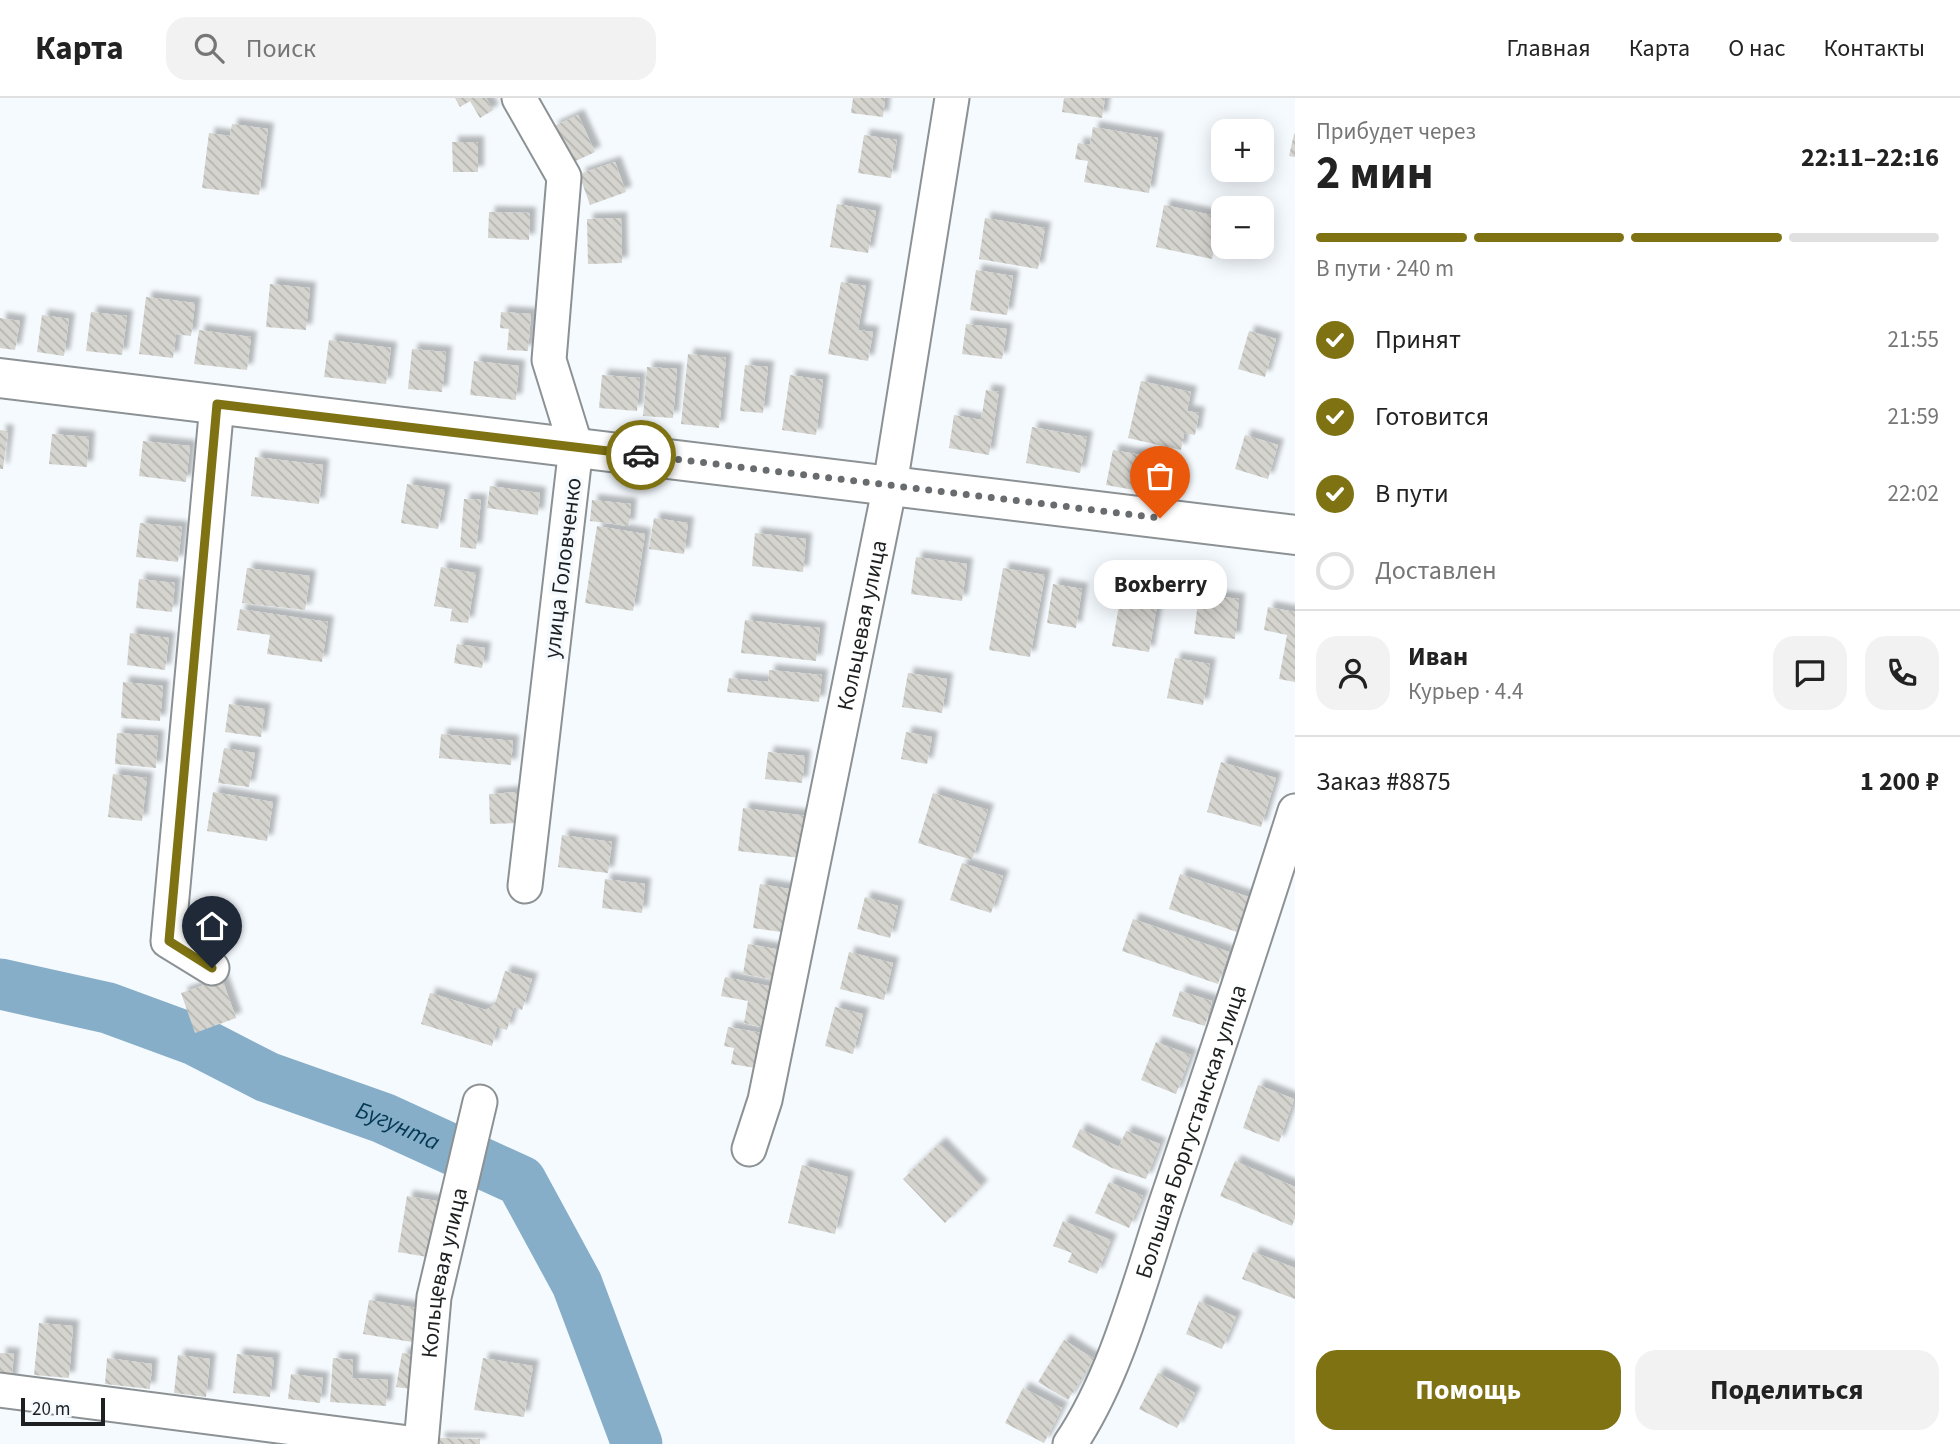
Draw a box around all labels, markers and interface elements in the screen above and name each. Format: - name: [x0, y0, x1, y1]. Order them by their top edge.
- search box: [166, 17, 656, 80]
- text: Карта: [35, 25, 124, 72]
- icon: search: [190, 29, 228, 67]
- text: Поиск: [246, 30, 316, 67]
- text: Главная: [1506, 31, 1591, 66]
- text: Карта: [1629, 31, 1690, 66]
- text: О нас: [1728, 31, 1785, 66]
- text: Контакты: [1823, 31, 1925, 66]
- text: Прибудет через: [1316, 115, 1476, 148]
- map controls: [1211, 119, 1274, 259]
- button: +: [1211, 119, 1274, 182]
- text: 22:11–22:16: [1801, 139, 1939, 176]
- text: 2 мин: [1316, 141, 1433, 206]
- button: −: [1211, 196, 1274, 259]
- text: В пути · 240 m: [1316, 252, 1454, 285]
- icon: check: [1316, 321, 1354, 359]
- text: Принят: [1375, 321, 1461, 358]
- text: 21:55: [1888, 323, 1939, 356]
- icon: check: [1316, 398, 1354, 436]
- text: Готовится: [1375, 398, 1489, 435]
- text: 21:59: [1888, 400, 1939, 433]
- courier: [606, 420, 676, 490]
- icon: car: [622, 436, 660, 474]
- pin: [1130, 446, 1190, 518]
- icon: bag: [1141, 457, 1179, 495]
- icon: check: [1316, 475, 1354, 513]
- text: В пути: [1375, 475, 1449, 512]
- street label: улица Головченко: [535, 476, 590, 660]
- text: 22:02: [1888, 477, 1939, 510]
- street label: Кольцевая улица: [829, 537, 895, 714]
- text: Доставлен: [1375, 552, 1497, 589]
- callout: Boxberry: [1094, 560, 1226, 609]
- text: Boxberry: [1114, 568, 1207, 601]
- button: person: [1316, 636, 1390, 710]
- button: chat: [1773, 636, 1847, 710]
- button: phone: [1865, 636, 1939, 710]
- text: Иван: [1408, 638, 1468, 675]
- text: Курьер · 4.4: [1408, 675, 1523, 708]
- text: Заказ #8875: [1316, 763, 1451, 800]
- text: 1 200 ₽: [1860, 763, 1939, 800]
- pin: [182, 896, 242, 968]
- icon: home: [193, 907, 231, 945]
- street label: Большая Боргустанская улица: [1127, 980, 1255, 1283]
- water label: Бугунта: [351, 1093, 446, 1160]
- street label: Кольцевая улица: [413, 1184, 476, 1360]
- button: Помощь: [1316, 1350, 1621, 1430]
- button: Поделиться: [1635, 1350, 1939, 1430]
- scale bar: [21, 1395, 105, 1427]
- text: 20 m: [32, 1396, 70, 1423]

